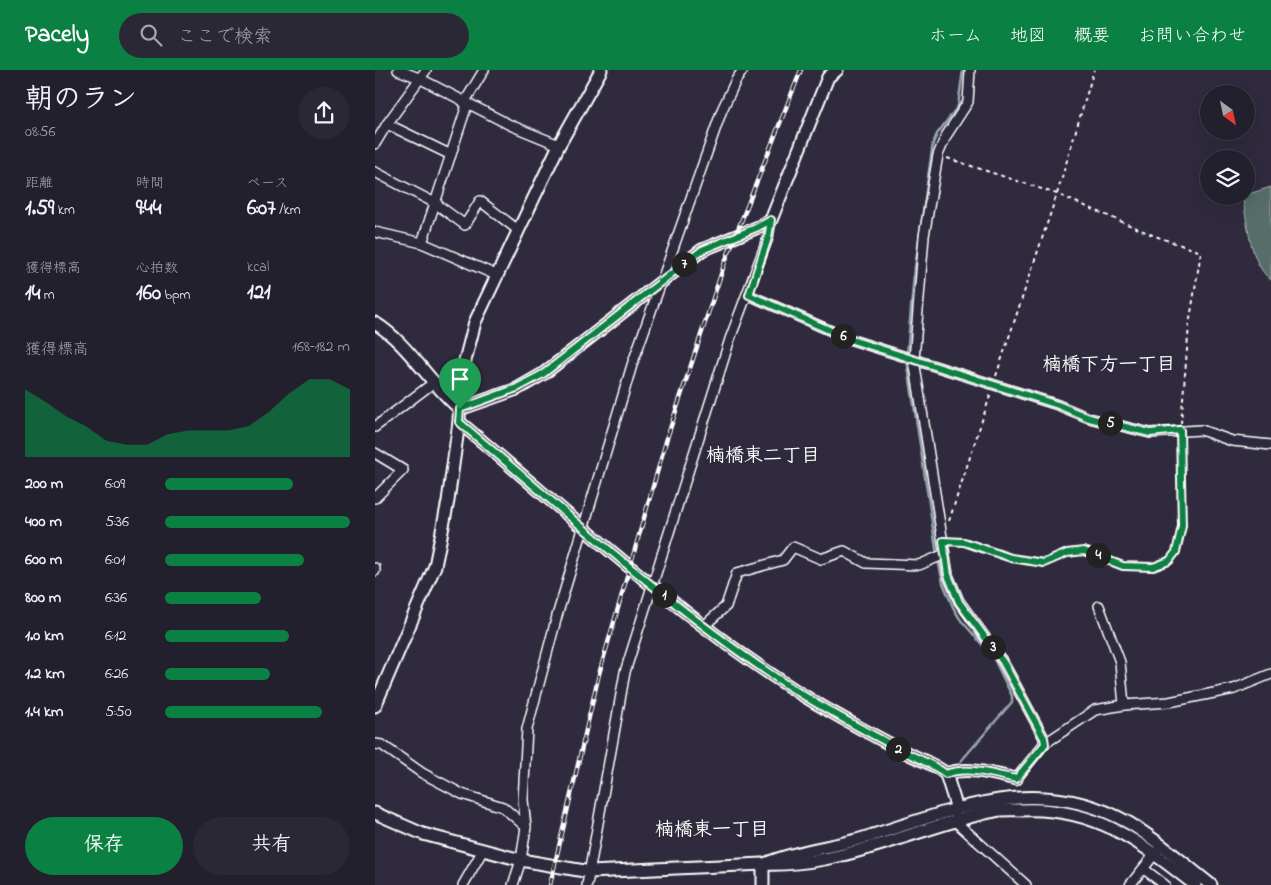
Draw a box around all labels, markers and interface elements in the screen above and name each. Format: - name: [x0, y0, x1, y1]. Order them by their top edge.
- search box: [119, 13, 469, 58]
- text: Pacely: [25, 18, 89, 53]
- icon: search: [137, 21, 165, 49]
- text: ここで検索: [177, 24, 272, 51]
- text: ホーム: [929, 24, 982, 50]
- text: 地図: [1010, 24, 1046, 50]
- text: 概要: [1074, 24, 1110, 50]
- text: お問い合わせ: [1138, 24, 1246, 50]
- text: 朝のラン: [25, 80, 137, 121]
- north arrow: [1200, 85, 1255, 140]
- map controls: [1200, 85, 1255, 205]
- button: share: [298, 87, 350, 139]
- text: 08:56: [25, 120, 55, 144]
- button: layers: [1200, 150, 1255, 205]
- text: 距離: [25, 173, 53, 194]
- text: 時間: [136, 173, 164, 194]
- text: ペース: [247, 173, 288, 194]
- text: 1.59: [25, 194, 54, 224]
- text: 9:44: [136, 194, 161, 224]
- text: 6:07: [247, 194, 276, 224]
- text: km: [54, 200, 75, 221]
- text: /km: [276, 200, 301, 221]
- pin: 7: [671, 252, 697, 276]
- text: 7: [682, 254, 687, 275]
- text: kcal: [247, 257, 269, 278]
- text: 獲得標高: [25, 258, 81, 279]
- text: 心拍数: [136, 258, 178, 279]
- text: 121: [247, 278, 271, 308]
- text: 14: [25, 279, 40, 309]
- text: 160: [136, 279, 161, 309]
- text: m: [40, 285, 55, 306]
- text: bpm: [161, 285, 190, 306]
- pin: 6: [831, 324, 855, 348]
- text: 6: [840, 326, 847, 347]
- text: 168–182 m: [292, 335, 350, 359]
- text: 獲得標高: [25, 338, 89, 362]
- district label: 楠橋下方一丁目: [1042, 352, 1176, 379]
- pin: [439, 358, 481, 409]
- icon: arrive: [446, 365, 474, 393]
- pin: 5: [1097, 410, 1123, 436]
- text: 5: [1106, 413, 1115, 434]
- district label: 楠橋東二丁目: [706, 443, 820, 470]
- text: 200 m: [25, 472, 63, 496]
- text: 6:09: [105, 472, 125, 496]
- text: 400 m: [25, 510, 62, 534]
- text: 5:36: [105, 510, 129, 534]
- pin: 4: [1085, 542, 1111, 568]
- text: 4: [1096, 545, 1101, 566]
- text: 600 m: [25, 548, 62, 572]
- text: 6:01: [105, 548, 125, 572]
- pin: 1: [651, 582, 677, 608]
- text: 1: [662, 585, 667, 606]
- text: 800 m: [25, 586, 61, 610]
- text: 6:36: [105, 586, 127, 610]
- text: 1.0 km: [25, 624, 64, 648]
- text: 6:12: [105, 624, 126, 648]
- pin: 3: [981, 634, 1005, 660]
- text: 3: [991, 637, 996, 658]
- text: 1.2 km: [25, 662, 65, 686]
- text: 6:26: [105, 662, 128, 686]
- text: 1.4 km: [25, 700, 63, 724]
- text: 5:50: [105, 700, 132, 724]
- pin: 2: [885, 736, 911, 762]
- text: 2: [895, 739, 902, 760]
- button: 保存: [25, 817, 183, 875]
- button: 共有: [193, 817, 350, 875]
- district label: 楠橋東一丁目: [655, 817, 769, 844]

